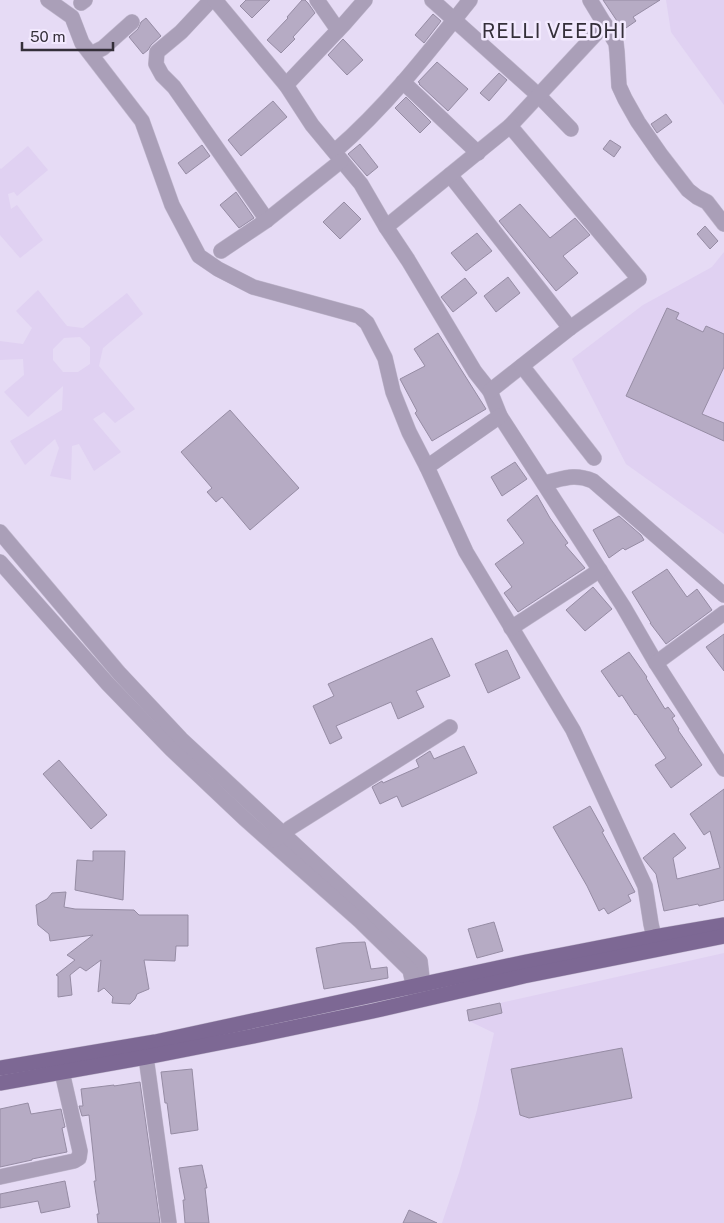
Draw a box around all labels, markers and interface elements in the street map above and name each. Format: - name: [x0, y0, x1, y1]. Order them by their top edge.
- district label: RELLI VEEDHI: [482, 19, 626, 43]
- scale bar: [22, 20, 114, 52]
- text: 50 m: [30, 28, 65, 45]

